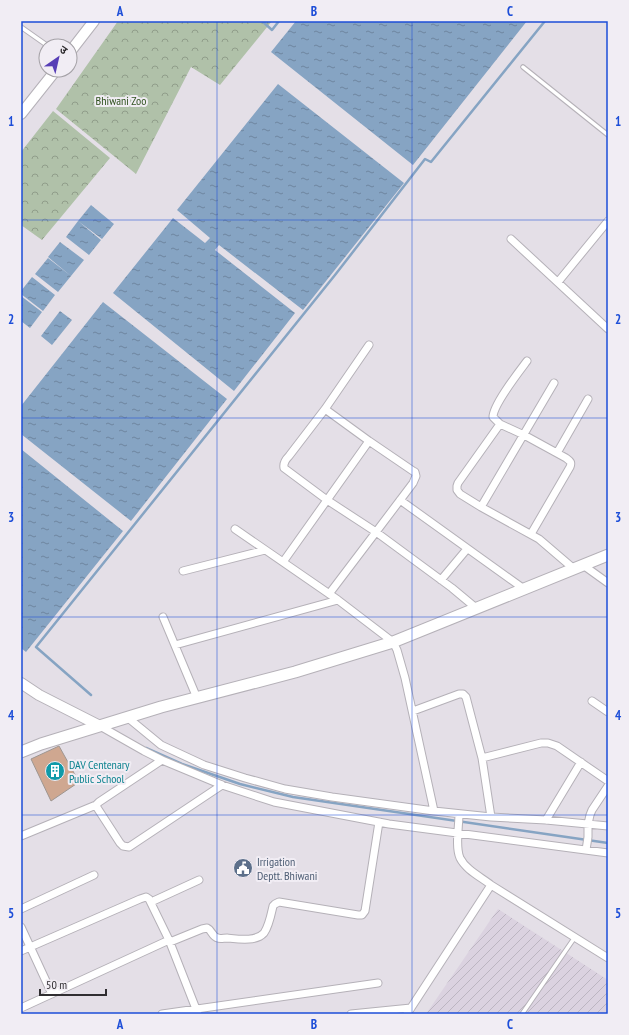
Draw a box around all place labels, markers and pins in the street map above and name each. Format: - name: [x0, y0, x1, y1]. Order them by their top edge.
- place label: DAV Centenary Public School: [69, 757, 130, 786]
- building icon: DAV Centenary Public School: [44, 760, 66, 782]
- place label: Irrigation Deptt. Bhiwani: [257, 854, 317, 883]
- public building icon: Irrigation Deptt. Bhiwani: [232, 857, 254, 879]

